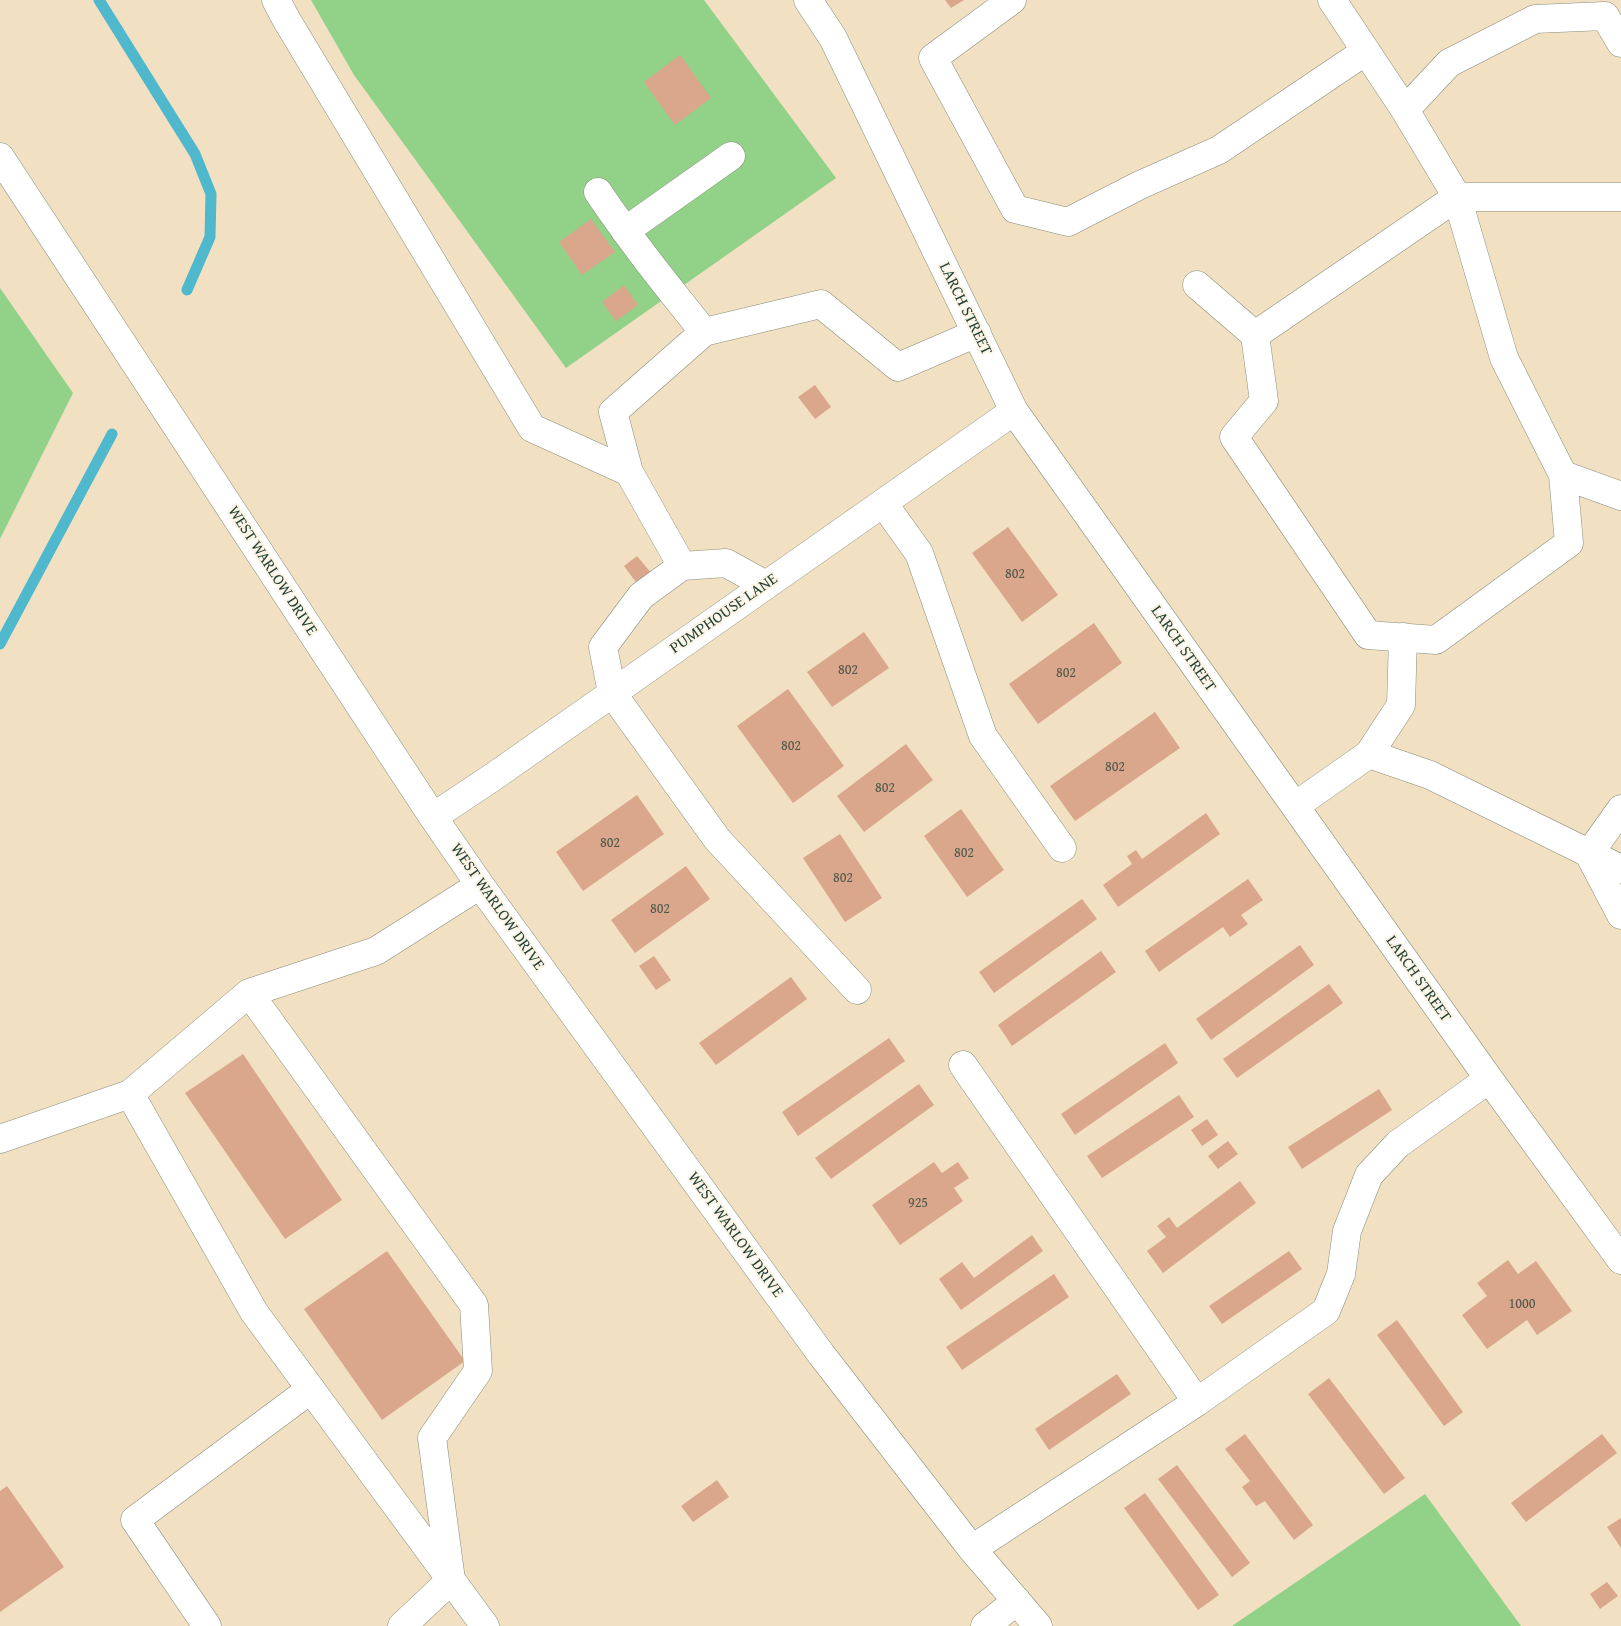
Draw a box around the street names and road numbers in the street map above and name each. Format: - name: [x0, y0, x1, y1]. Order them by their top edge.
- street label: LARCH STREET: [934, 260, 996, 358]
- street label: WEST WARLOW DRIVE: [223, 503, 321, 639]
- street label: PUMPHOUSE LANE: [666, 570, 782, 658]
- street label: LARCH STREET: [1146, 602, 1220, 696]
- street label: WEST WARLOW DRIVE: [446, 840, 548, 974]
- street label: LARCH STREET: [1381, 932, 1455, 1026]
- street label: WEST WARLOW DRIVE: [683, 1169, 787, 1301]

